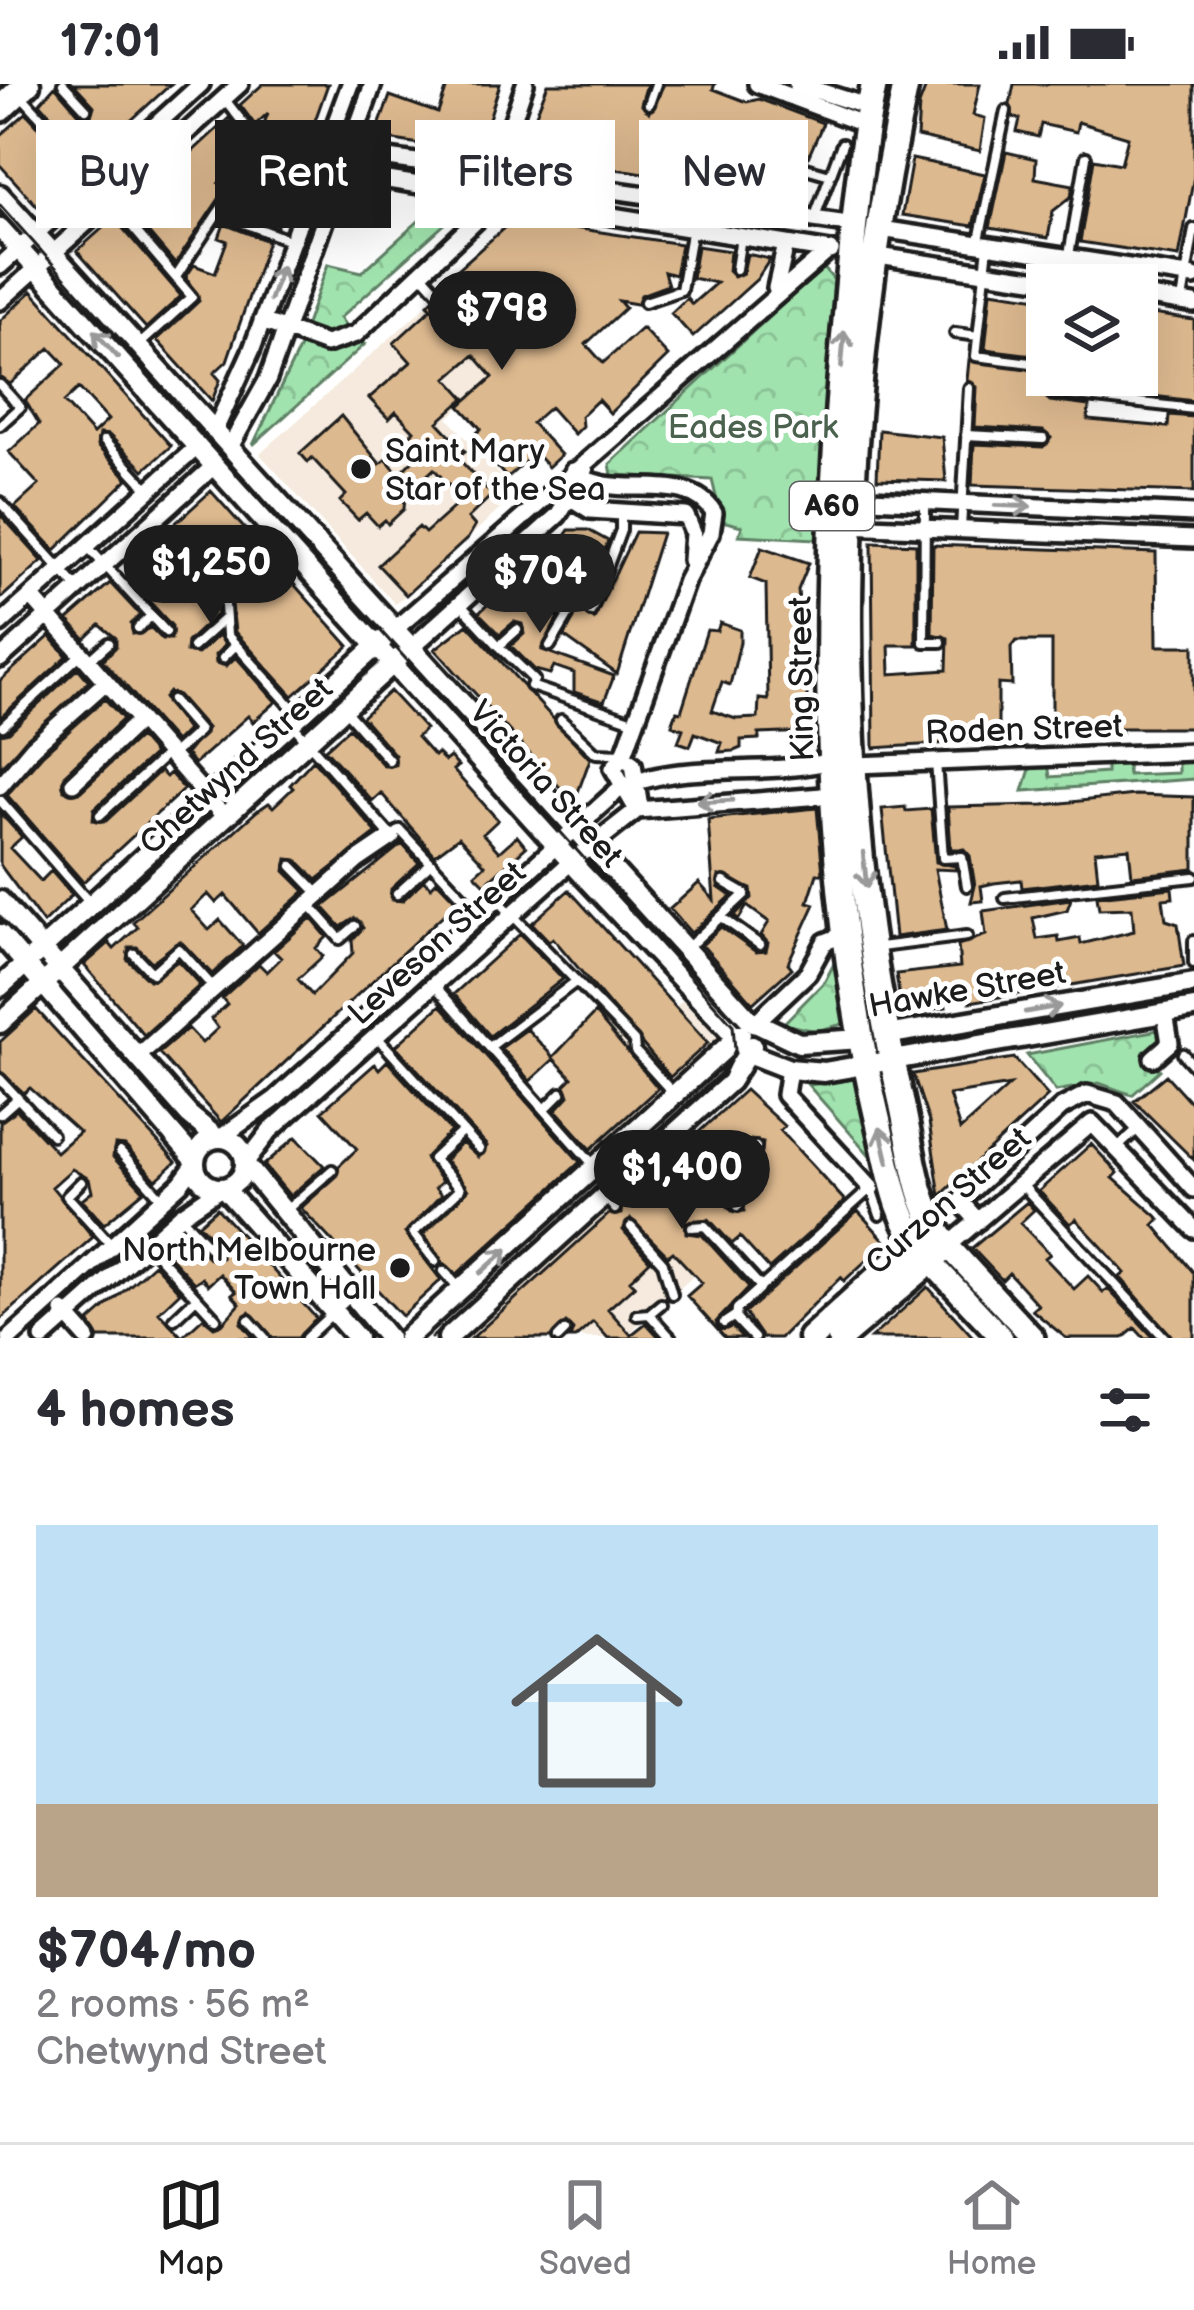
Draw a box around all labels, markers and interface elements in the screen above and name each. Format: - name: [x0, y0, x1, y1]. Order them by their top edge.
- text: 17:01: [60, 15, 162, 70]
- chip: Buy: [36, 120, 191, 228]
- chip: Rent: [215, 120, 391, 228]
- chip: Filters: [415, 120, 615, 228]
- chip: New: [639, 120, 808, 228]
- map controls: [1026, 264, 1158, 396]
- button: layers: [1026, 264, 1158, 396]
- one-way arrow: [267, 265, 288, 302]
- pin: $798: [431, 271, 573, 373]
- text: $798: [455, 286, 549, 333]
- one-way arrow: [93, 329, 121, 359]
- one-way arrow: [832, 330, 855, 369]
- park label: Eades Park: [668, 408, 839, 448]
- place label: Saint Mary Star of the Sea: [385, 432, 606, 510]
- marker: Saint Mary Star of the Sea: [348, 456, 374, 482]
- road number: A60: [790, 482, 874, 530]
- one-way arrow: [993, 495, 1032, 518]
- pin: $1,250: [113, 525, 309, 627]
- pin: $704: [469, 534, 611, 636]
- text: $1,250: [151, 540, 271, 587]
- text: $704: [493, 549, 587, 596]
- street label: King Street: [781, 596, 823, 762]
- street label: Chetwynd Street: [132, 669, 341, 864]
- street label: Victoria Street: [460, 693, 631, 876]
- street label: Roden Street: [924, 707, 1124, 753]
- one-way arrow: [696, 790, 735, 813]
- one-way arrow: [854, 850, 876, 889]
- street label: Leveson Street: [340, 853, 534, 1034]
- street label: Hawke Street: [866, 953, 1069, 1027]
- one-way arrow: [1023, 997, 1062, 1020]
- street label: Curzon Street: [857, 1119, 1039, 1284]
- one-way arrow: [872, 1127, 894, 1165]
- pin: $1,400: [584, 1130, 780, 1232]
- text: $1,400: [621, 1145, 743, 1192]
- place label: North Melbourne Town Hall: [122, 1231, 376, 1309]
- one-way arrow: [479, 1247, 509, 1275]
- marker: North Melbourne Town Hall: [387, 1255, 413, 1281]
- icon: filters: [1092, 1377, 1158, 1443]
- text: 4 homes: [36, 1380, 235, 1441]
- icon: home: [489, 1603, 705, 1819]
- text: $704/mo: [36, 1921, 256, 1982]
- text: 2 rooms · 56 m²: [36, 1982, 310, 2029]
- text: Chetwynd Street: [36, 2029, 327, 2076]
- tab: Map: [158, 2172, 224, 2284]
- tab: Saved: [539, 2172, 632, 2284]
- tab: Home: [947, 2172, 1036, 2284]

